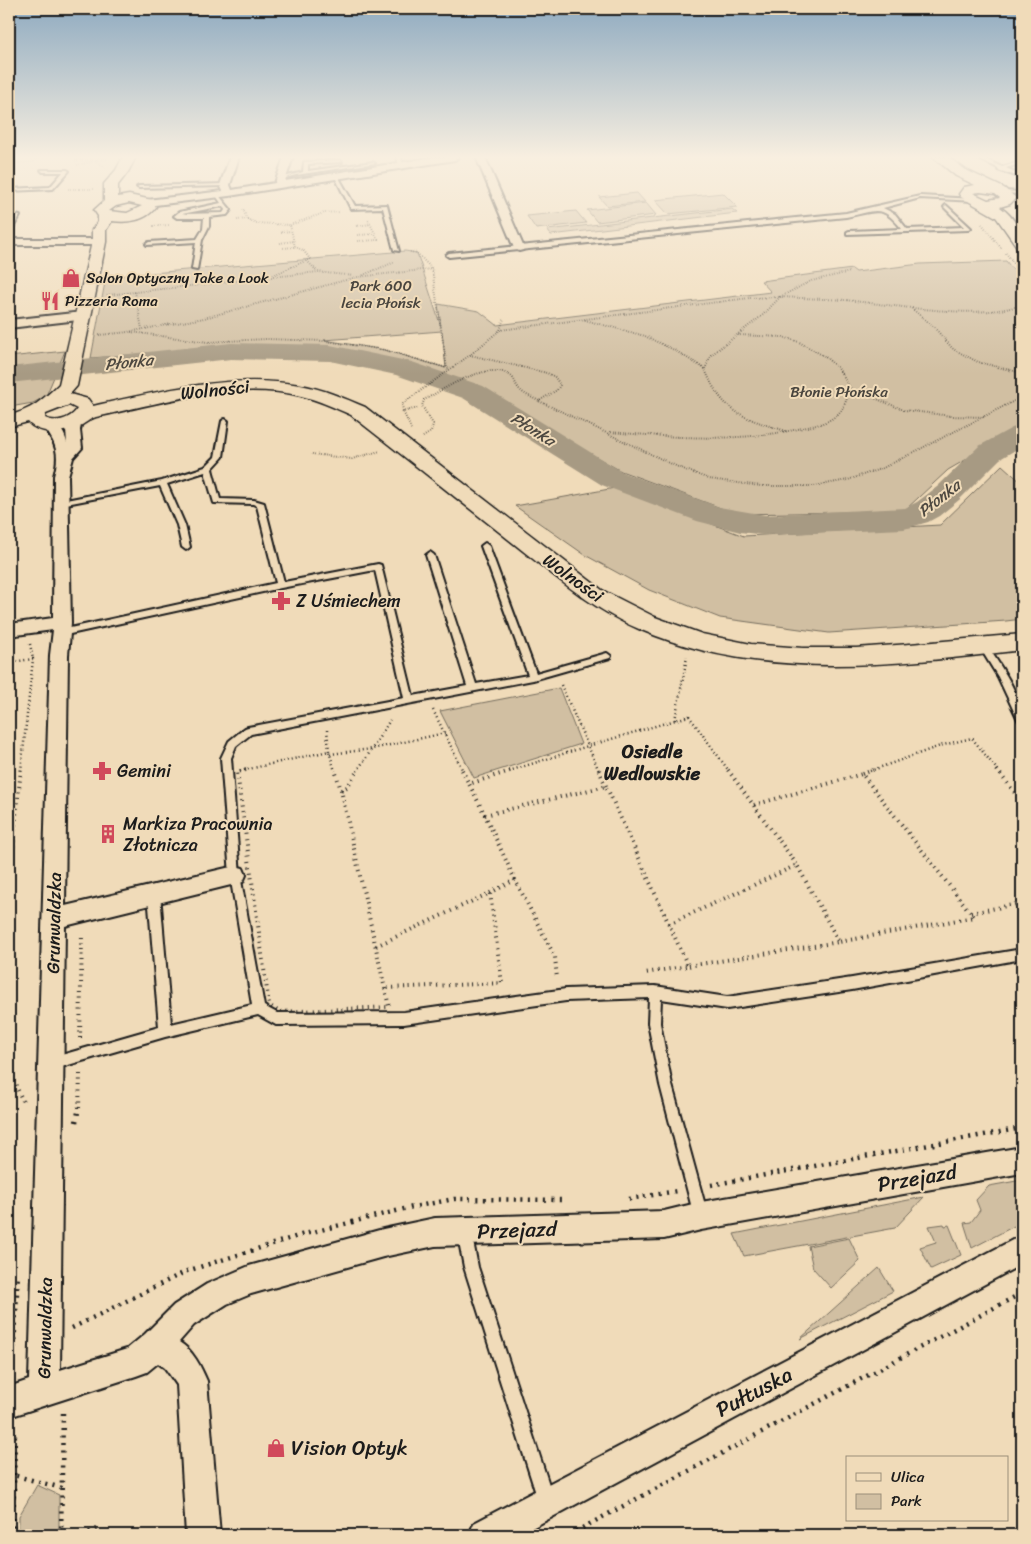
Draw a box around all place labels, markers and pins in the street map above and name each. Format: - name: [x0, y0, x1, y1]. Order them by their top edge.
- place label: Salon Optyczny Take a Look: [86, 265, 270, 291]
- shop icon: Salon Optyczny Take a Look: [60, 267, 82, 289]
- place label: Pizzeria Roma: [65, 288, 158, 314]
- restaurant icon: Pizzeria Roma: [39, 290, 61, 312]
- place label: Z Uśmiechem: [296, 585, 401, 617]
- pharmacy icon: Z Uśmiechem: [270, 590, 292, 612]
- place label: Gemini: [117, 755, 172, 787]
- pharmacy icon: Gemini: [91, 760, 113, 782]
- place label: Markiza Pracownia Złotnicza: [123, 808, 273, 861]
- building icon: Markiza Pracownia Złotnicza: [97, 823, 119, 845]
- place label: Vision Optyk: [291, 1429, 408, 1467]
- shop icon: Vision Optyk: [265, 1437, 287, 1459]

